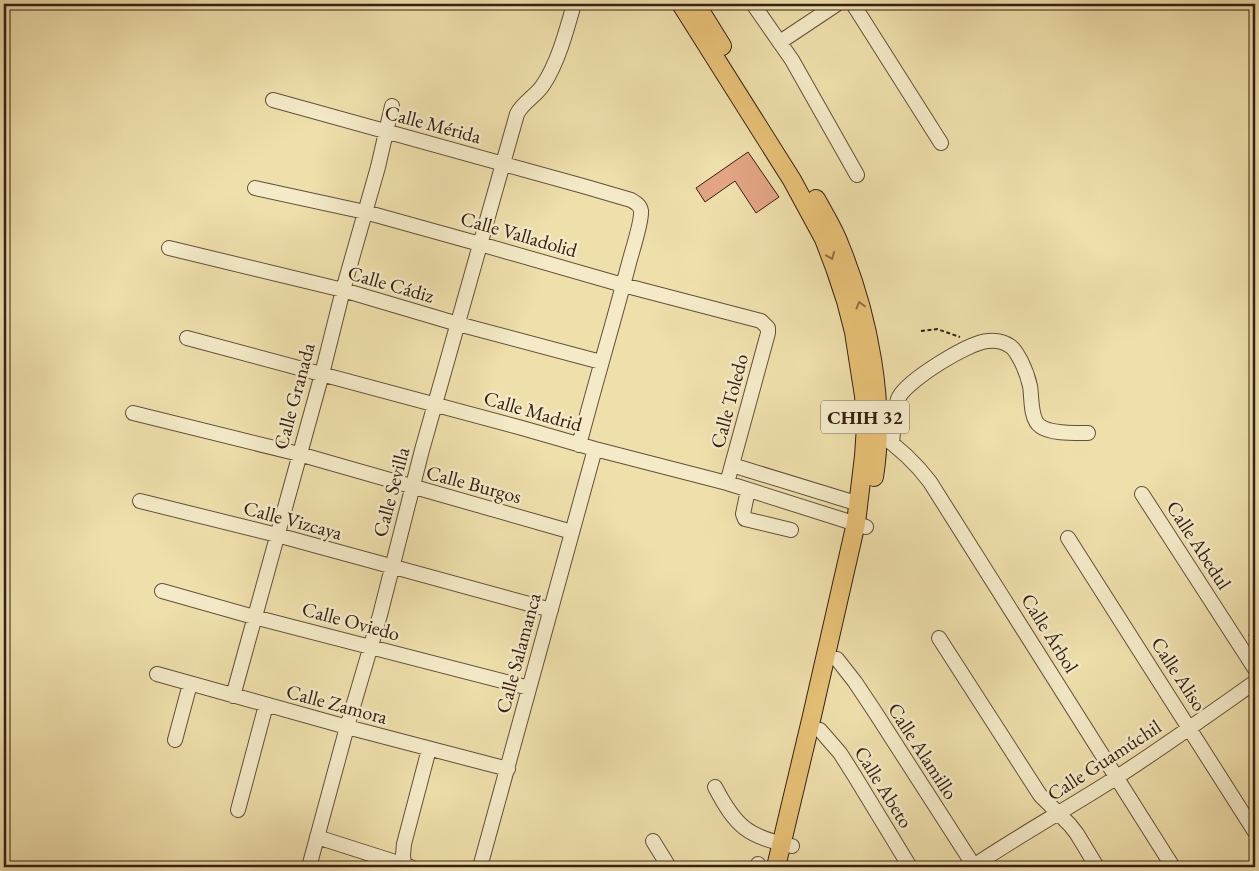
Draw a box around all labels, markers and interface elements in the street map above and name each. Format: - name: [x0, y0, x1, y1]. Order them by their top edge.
- street label: Calle Mérida: [382, 99, 484, 149]
- street label: Calle Valladolid: [458, 205, 581, 263]
- one-way arrow: [824, 251, 835, 260]
- street label: Calle Cádiz: [345, 259, 437, 309]
- one-way arrow: [856, 301, 866, 310]
- street label: Calle Granada: [267, 340, 321, 452]
- street label: Calle Toledo: [704, 351, 754, 451]
- street label: Calle Madrid: [481, 385, 586, 438]
- road number: CHIH 32: [821, 401, 909, 434]
- street label: Calle Sevilla: [367, 444, 415, 540]
- street label: Calle Burgos: [423, 459, 525, 509]
- street label: Calle Vizcaya: [241, 494, 345, 546]
- street label: Calle Abedul: [1161, 496, 1237, 595]
- street label: Calle Árbol: [1015, 588, 1085, 678]
- street label: Calle Salamanca: [489, 590, 547, 716]
- street label: Calle Oviedo: [299, 595, 403, 647]
- street label: Calle Aliso: [1145, 632, 1213, 716]
- street label: Calle Zamora: [284, 678, 390, 730]
- street label: Calle Alamillo: [882, 698, 964, 804]
- street label: Calle Guamúchil: [1042, 713, 1166, 807]
- street label: Calle Abeto: [849, 741, 919, 833]

